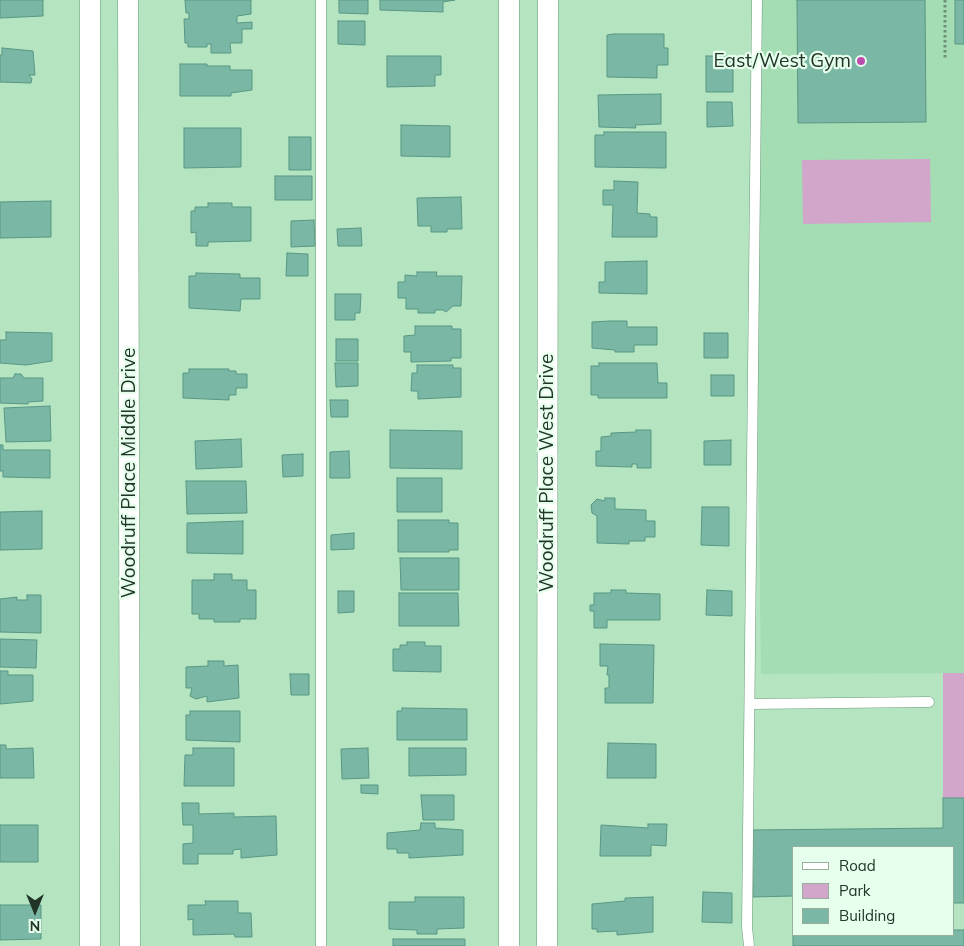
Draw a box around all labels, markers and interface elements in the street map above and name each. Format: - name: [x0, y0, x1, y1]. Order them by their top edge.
- place label: East/West Gym: [714, 50, 851, 72]
- marker: East/West Gym: [855, 55, 867, 67]
- street label: Woodruff Place Middle Drive: [118, 348, 140, 598]
- street label: Woodruff Place West Drive: [536, 354, 558, 592]
- legend: [792, 846, 954, 936]
- text: Road: [839, 856, 876, 875]
- text: Park: [839, 881, 871, 900]
- north arrow: [10, 886, 60, 936]
- text: Building: [839, 906, 895, 925]
- text: N: [30, 917, 40, 935]

